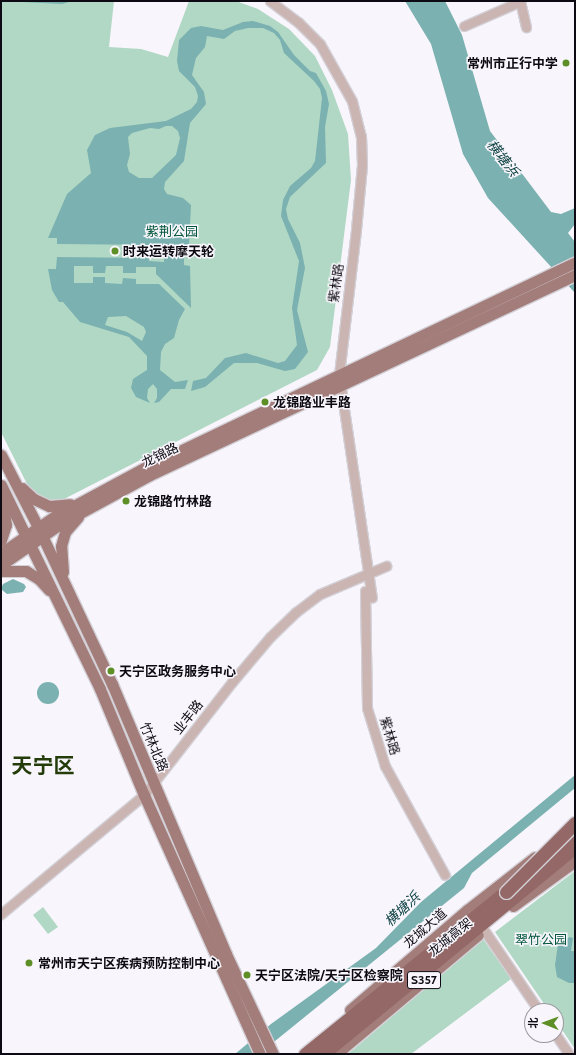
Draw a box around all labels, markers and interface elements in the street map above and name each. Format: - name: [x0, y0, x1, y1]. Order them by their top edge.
- place label: 常州市正行中学: [467, 55, 558, 71]
- marker: 常州市正行中学: [561, 58, 571, 68]
- water label: 横塘浜: [483, 136, 523, 180]
- park label: 紫荆公园: [146, 223, 198, 239]
- place label: 时来运转摩天轮: [123, 243, 214, 259]
- marker: 时来运转摩天轮: [110, 246, 120, 256]
- street label: 紫林路: [326, 263, 346, 303]
- place label: 龙锦路业丰路: [273, 394, 351, 410]
- marker: 龙锦路业丰路: [260, 397, 270, 407]
- street label: 龙锦路: [139, 439, 181, 471]
- place label: 龙锦路竹林路: [134, 493, 212, 509]
- marker: 龙锦路竹林路: [121, 496, 131, 506]
- place label: 天宁区政务服务中心: [119, 663, 236, 679]
- marker: 天宁区政务服务中心: [106, 666, 116, 676]
- street label: 业丰路: [170, 697, 206, 737]
- street label: 紫林路: [377, 715, 403, 757]
- street label: 竹林北路: [137, 720, 171, 774]
- district label: 天宁区: [12, 753, 74, 779]
- water label: 横塘浜: [381, 889, 423, 929]
- street label: 龙城大道: [400, 905, 450, 951]
- street label: 龙城高架: [425, 915, 475, 959]
- park label: 翠竹公园: [515, 931, 567, 947]
- place label: 常州市天宁区疾病预防控制中心: [38, 955, 220, 971]
- marker: 常州市天宁区疾病预防控制中心: [23, 957, 35, 969]
- place label: 天宁区法院/天宁区检察院: [255, 967, 403, 983]
- marker: 天宁区法院/天宁区检察院: [242, 970, 252, 980]
- road number: S357: [407, 970, 441, 990]
- north arrow: [524, 1003, 564, 1043]
- text: 北: [526, 1017, 540, 1028]

